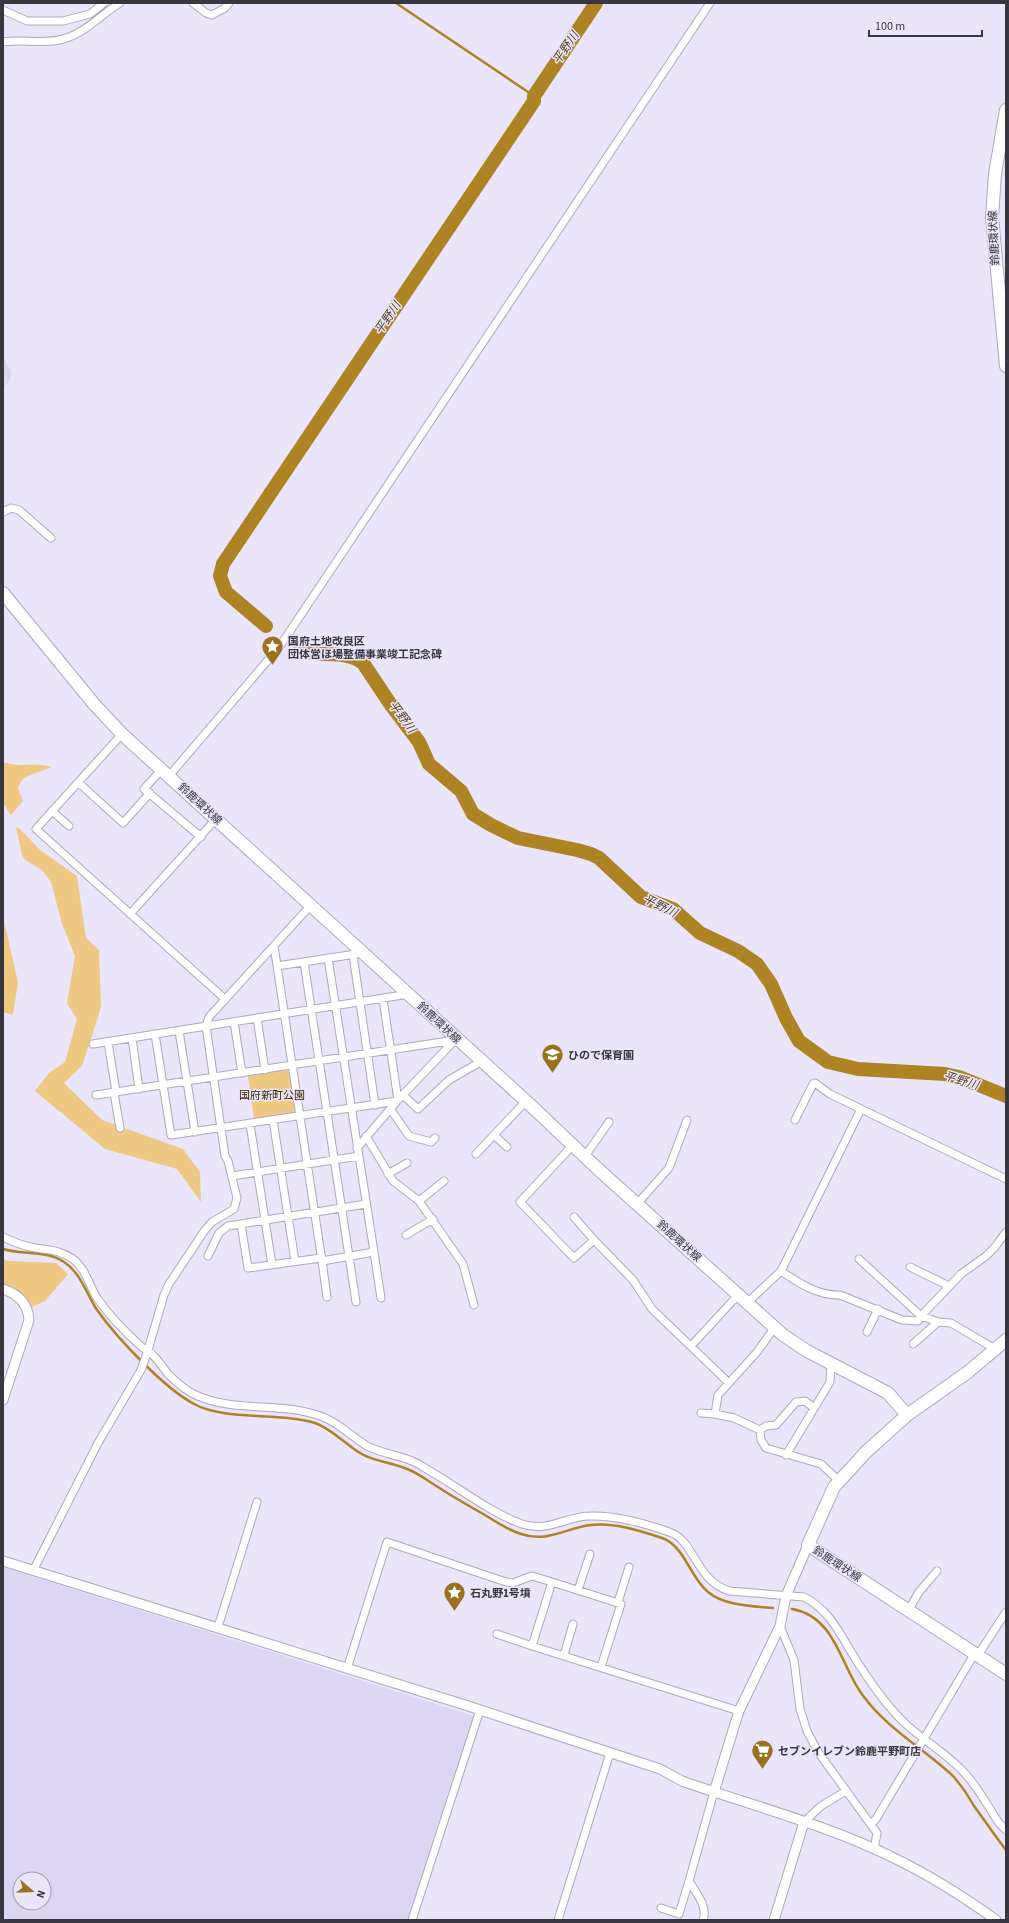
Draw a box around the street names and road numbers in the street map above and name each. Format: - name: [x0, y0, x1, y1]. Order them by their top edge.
- street label: 鈴鹿環状線: [985, 210, 1003, 266]
- street label: 鈴鹿環状線: [175, 780, 225, 828]
- street label: 鈴鹿環状線: [414, 999, 464, 1047]
- street label: 鈴鹿環状線: [654, 1217, 704, 1265]
- street label: 鈴鹿環状線: [810, 1543, 864, 1585]

